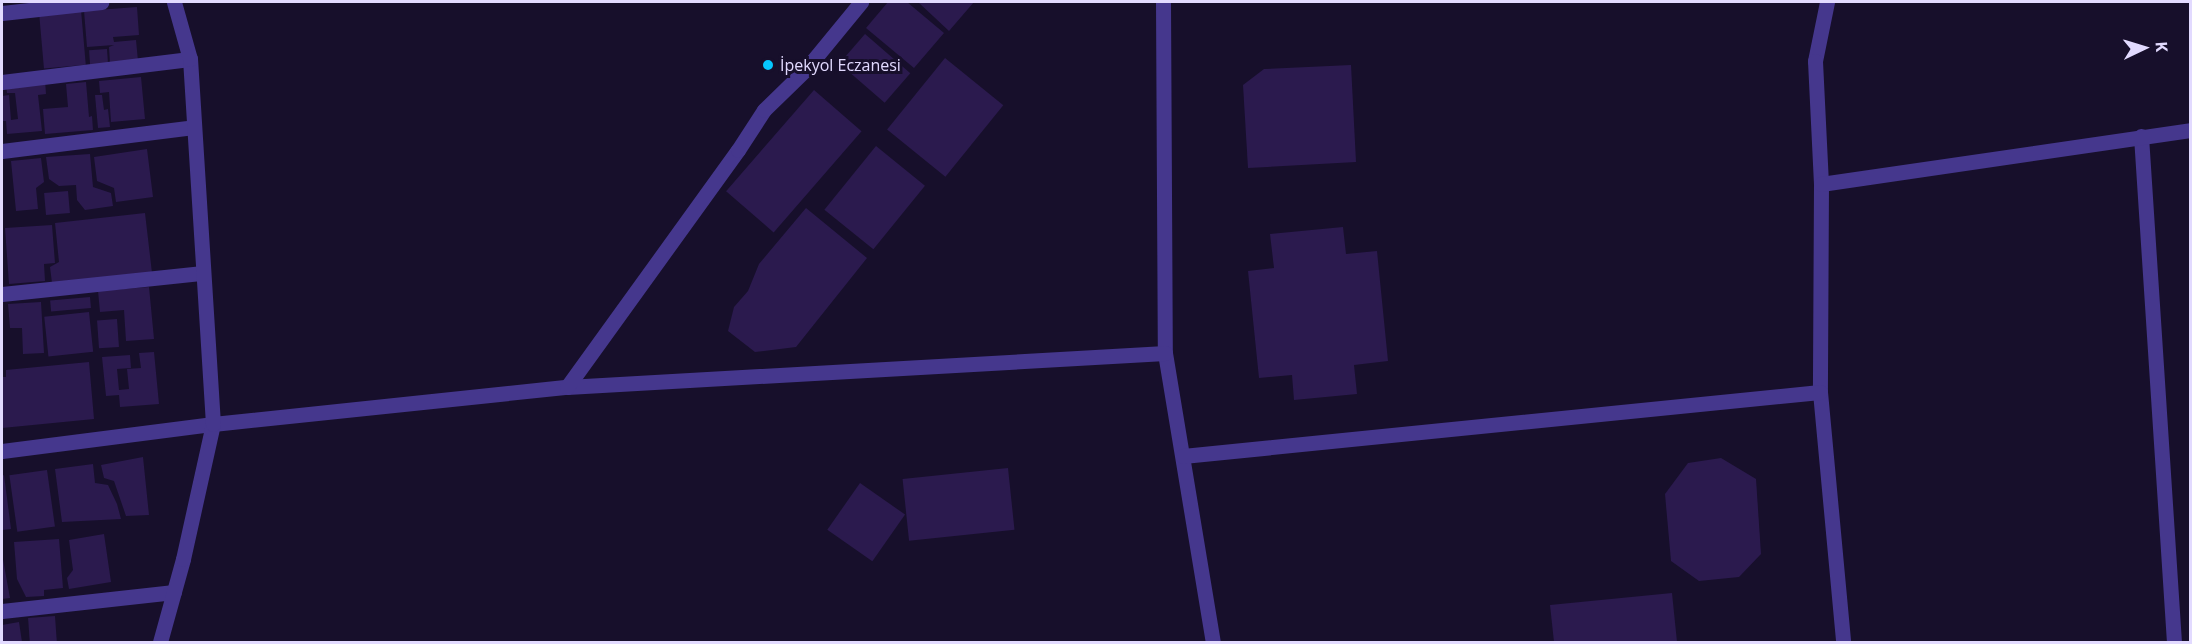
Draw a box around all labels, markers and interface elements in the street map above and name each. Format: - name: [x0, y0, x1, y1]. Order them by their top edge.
- north arrow: [2114, 18, 2174, 78]
- text: K: [2151, 41, 2173, 53]
- place label: İpekyol Eczanesi: [780, 55, 901, 75]
- marker: İpekyol Eczanesi: [761, 58, 775, 72]

